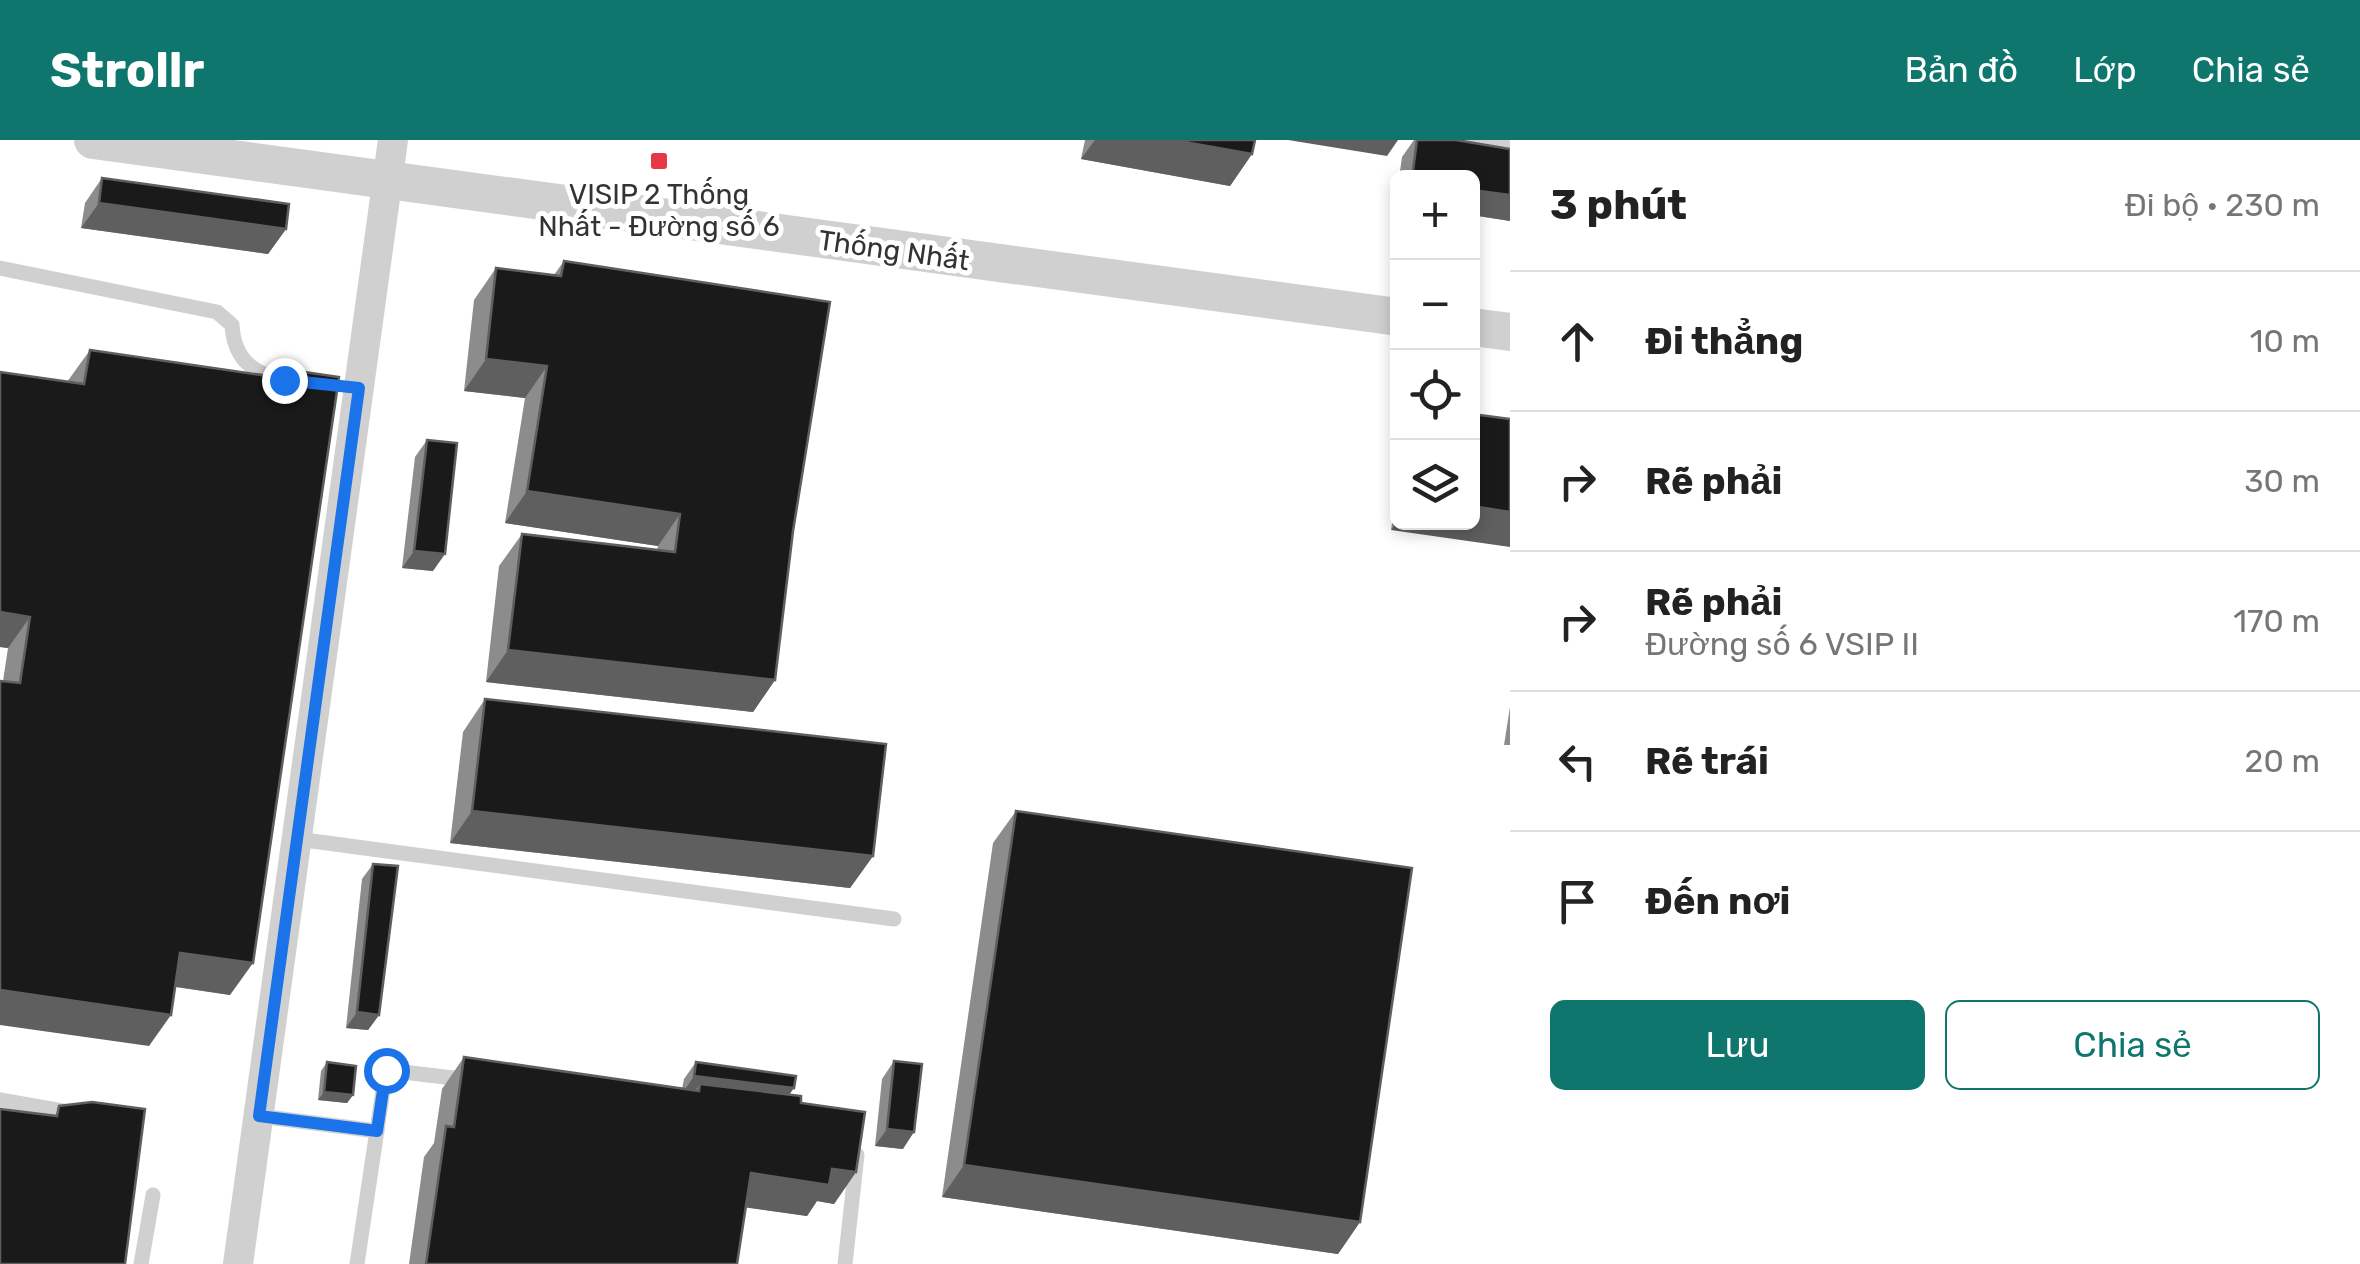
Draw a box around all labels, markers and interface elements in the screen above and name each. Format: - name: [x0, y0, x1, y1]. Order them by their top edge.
- text: Strollr: [50, 42, 204, 99]
- text: Bản đồ: [1905, 49, 2018, 91]
- text: Lớp: [2073, 49, 2137, 91]
- text: Chia sẻ: [2192, 49, 2310, 91]
- marker: VISIP 2 Thống Nhất - Đường số 6: [648, 150, 670, 172]
- map controls: [1390, 170, 1480, 530]
- button: +: [1390, 170, 1480, 260]
- place label: VISIP 2 Thống Nhất - Đường số 6: [538, 177, 780, 243]
- text: 3 phút: [1550, 180, 1687, 230]
- text: Đi bộ · 230 m: [2124, 186, 2320, 224]
- street label: Thống Nhất: [816, 223, 972, 277]
- button: −: [1390, 260, 1480, 350]
- icon: ahead: [1550, 314, 1605, 369]
- text: Đi thẳng: [1645, 318, 1803, 364]
- text: 10 m: [2250, 322, 2320, 360]
- button: locate: [1390, 350, 1480, 440]
- route end: [262, 358, 308, 404]
- button: layers: [1390, 440, 1480, 530]
- icon: right: [1550, 454, 1605, 509]
- text: Rẽ phải: [1645, 458, 1782, 504]
- text: 30 m: [2244, 462, 2320, 500]
- text: Rẽ phải: [1645, 579, 1782, 625]
- icon: right: [1550, 594, 1605, 649]
- text: 170 m: [2233, 602, 2320, 640]
- text: Đường số 6 VSIP II: [1645, 625, 1919, 663]
- icon: left: [1550, 734, 1605, 789]
- text: Rẽ trái: [1645, 738, 1769, 784]
- text: 20 m: [2245, 742, 2320, 780]
- icon: arrive: [1550, 874, 1605, 929]
- text: Đến nơi: [1645, 878, 1790, 924]
- button: Lưu: [1550, 1000, 1925, 1090]
- button: Chia sẻ: [1945, 1000, 2320, 1090]
- route start: [364, 1048, 410, 1094]

